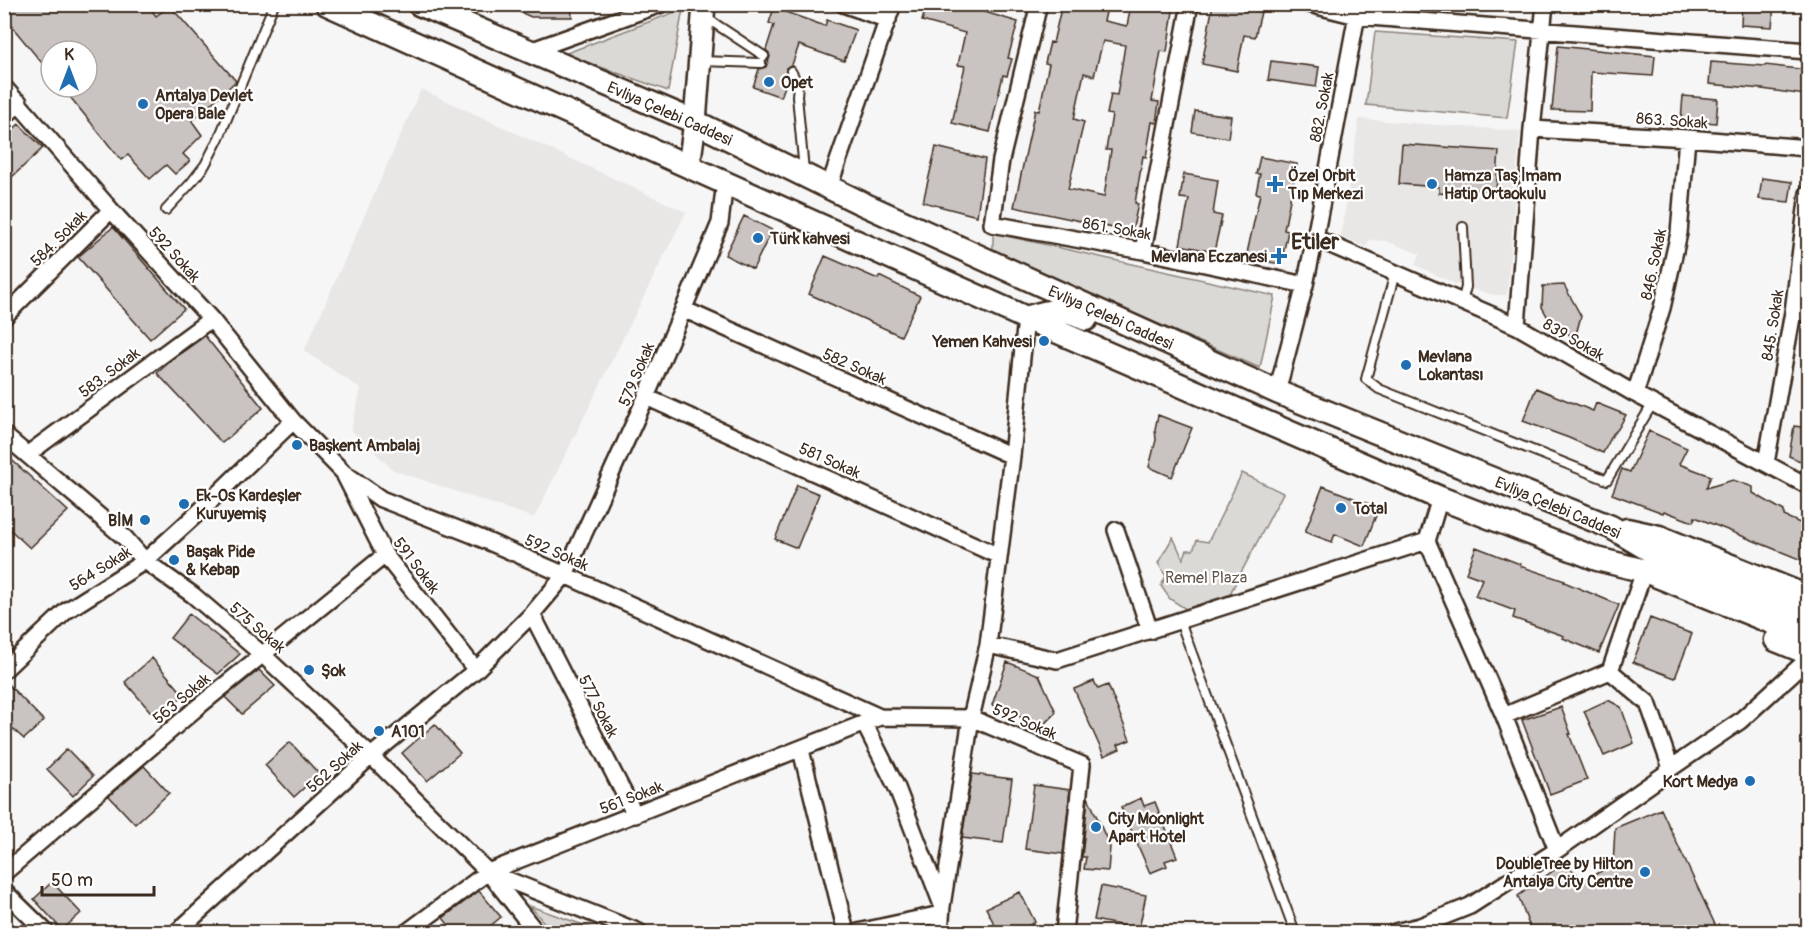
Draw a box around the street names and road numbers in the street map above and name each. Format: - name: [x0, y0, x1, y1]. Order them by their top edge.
- street label: 882. Sokak: [1305, 70, 1339, 144]
- street label: Evliya Çelebi Caddesi: [604, 77, 735, 151]
- street label: 863. Sokak: [1635, 109, 1709, 134]
- street label: 584. Sokak: [26, 206, 91, 271]
- street label: 861. Sokak: [1081, 213, 1153, 245]
- street label: 592 Sokak: [144, 223, 205, 287]
- street label: 846. Sokak: [1637, 226, 1671, 302]
- street label: Evliya Çelebi Caddesi: [1045, 281, 1176, 355]
- street label: 845. Sokak: [1758, 288, 1789, 362]
- street label: 839 Sokak: [1539, 314, 1608, 366]
- street label: 579 Sokak: [615, 339, 659, 409]
- street label: 583. Sokak: [75, 343, 144, 402]
- street label: 582 Sokak: [820, 344, 890, 390]
- street label: 581 Sokak: [796, 439, 864, 483]
- street label: Evliya Çelebi Caddesi: [1492, 472, 1624, 544]
- street label: 592 Sokak: [521, 530, 592, 576]
- street label: 591 Sokak: [389, 533, 444, 598]
- street label: 564 Sokak: [66, 542, 136, 596]
- street label: 575 Sokak: [225, 598, 290, 658]
- street label: 563 Sokak: [149, 669, 215, 729]
- street label: 577 Sokak: [574, 672, 623, 741]
- street label: 592 Sokak: [989, 699, 1060, 745]
- street label: 562 Sokak: [302, 736, 367, 797]
- street label: 561 Sokak: [597, 777, 666, 819]

